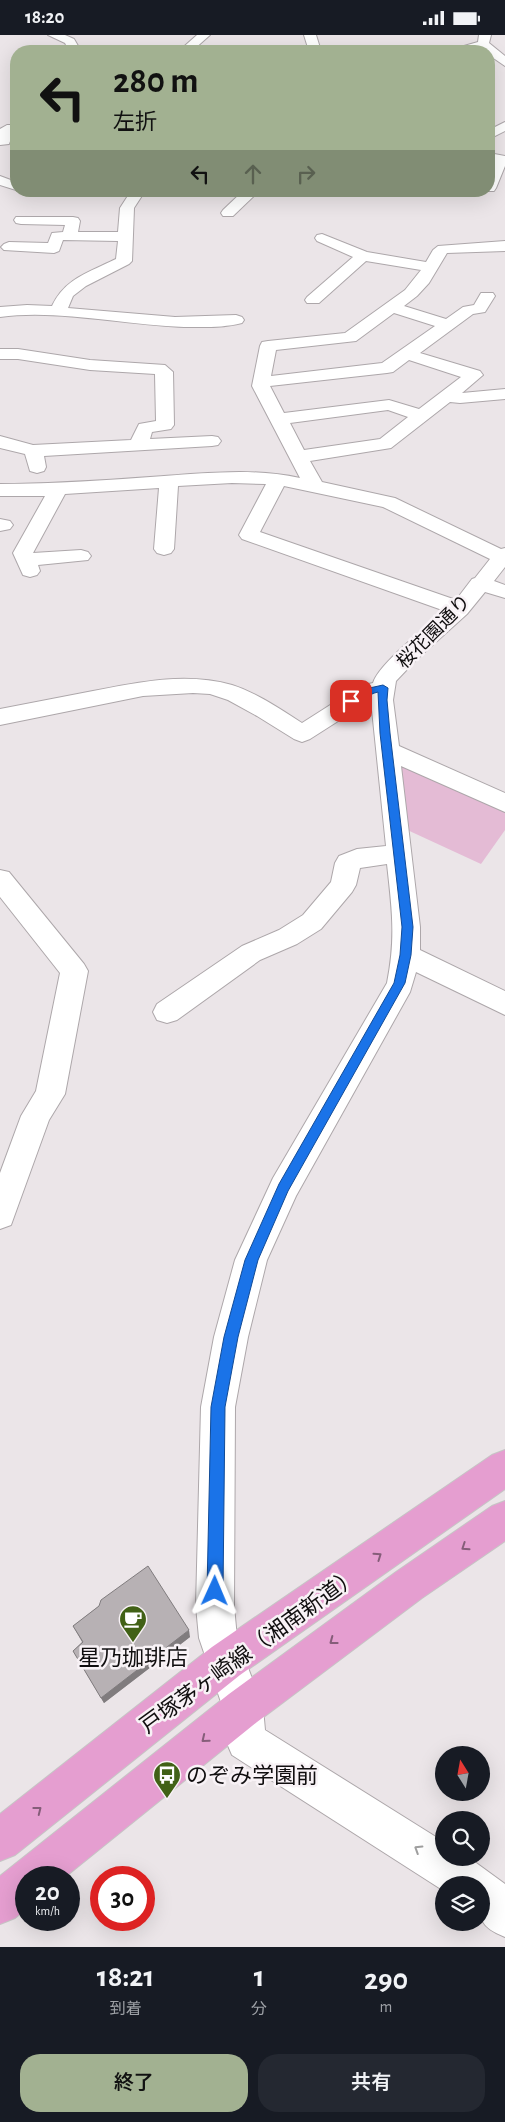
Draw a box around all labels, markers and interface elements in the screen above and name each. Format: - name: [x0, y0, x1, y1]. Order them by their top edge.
- text: 18:20: [25, 8, 64, 27]
- text: 280 m: [113, 64, 199, 99]
- icon: left: [30, 65, 95, 130]
- text: 左折: [113, 111, 157, 133]
- icon: left: [186, 160, 214, 188]
- icon: ahead: [239, 160, 267, 188]
- icon: right: [292, 160, 320, 188]
- street label: 桜花園通り: [392, 590, 474, 672]
- pin: [330, 680, 372, 722]
- icon: arrive: [337, 687, 365, 715]
- one-way arrow: [461, 1541, 470, 1550]
- one-way arrow: [372, 1553, 382, 1562]
- street label: 戸塚茅ヶ崎線（湘南新道）: [136, 1564, 363, 1737]
- position arrow: [188, 1564, 240, 1616]
- cafe icon: 星乃珈琲店: [118, 1604, 148, 1643]
- one-way arrow: [330, 1636, 339, 1644]
- place label: 星乃珈琲店: [78, 1646, 188, 1669]
- one-way arrow: [201, 1733, 210, 1742]
- north arrow: [435, 1746, 490, 1801]
- map controls: [435, 1746, 490, 1931]
- bus stop icon: のぞみ学園前: [152, 1760, 182, 1799]
- place label: のぞみ学園前: [186, 1764, 318, 1787]
- one-way arrow: [32, 1807, 41, 1815]
- button: search: [435, 1811, 490, 1866]
- one-way arrow: [414, 1845, 423, 1855]
- speed limit sign: 30: [90, 1866, 155, 1931]
- button: layers: [435, 1876, 490, 1931]
- text: 20: [35, 1880, 60, 1905]
- text: km/h: [35, 1905, 60, 1917]
- text: 18:21: [97, 1962, 154, 1992]
- text: 1: [254, 1962, 264, 1992]
- text: 290: [364, 1965, 408, 1995]
- text: m: [380, 1999, 392, 2015]
- text: 到着: [110, 2001, 142, 2017]
- text: 分: [251, 2001, 267, 2017]
- button: 終了: [20, 2054, 248, 2112]
- button: 共有: [258, 2054, 485, 2112]

